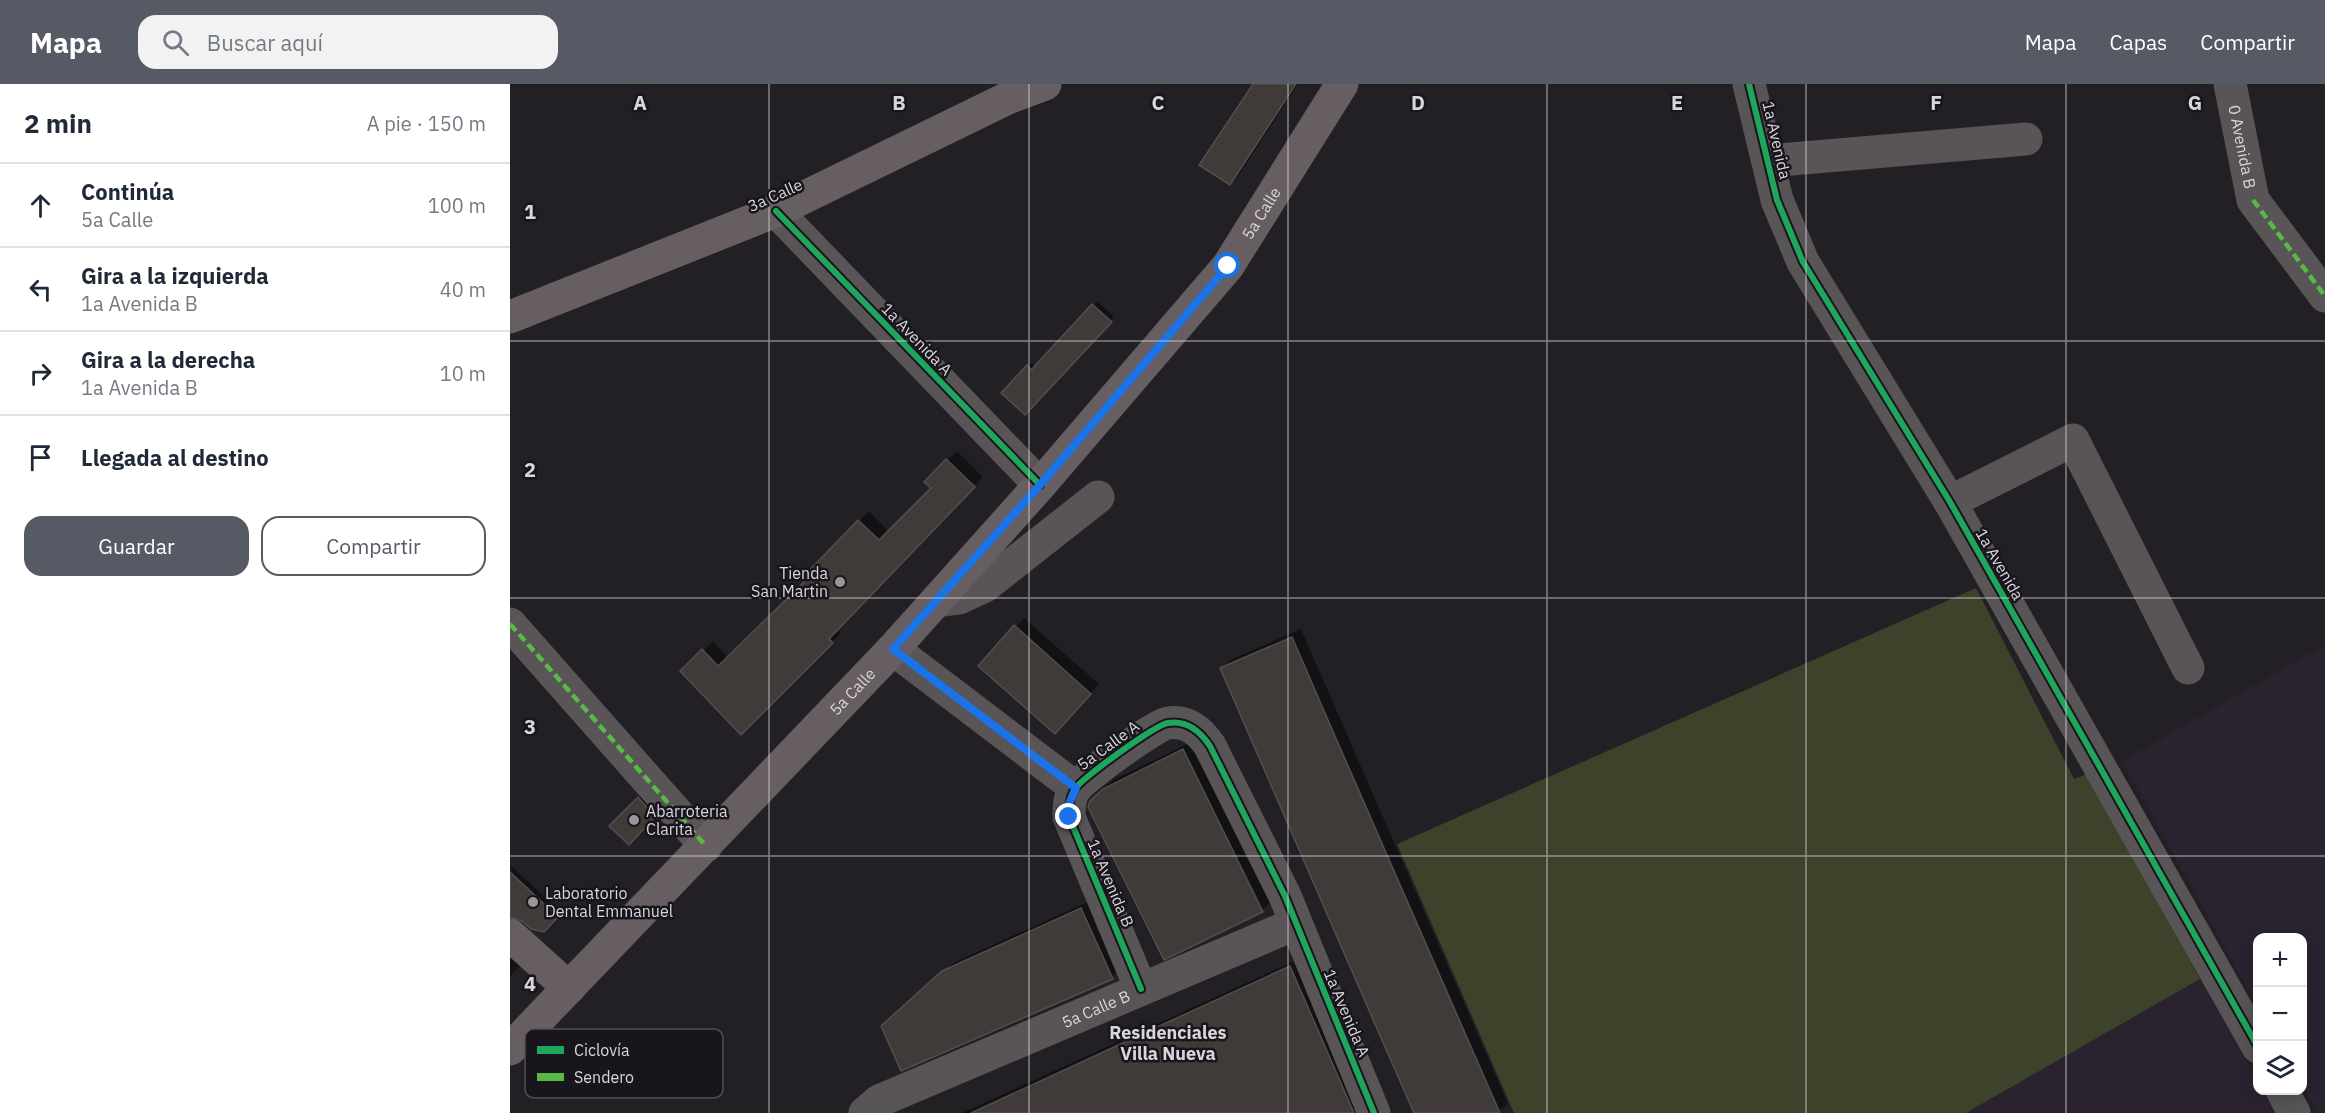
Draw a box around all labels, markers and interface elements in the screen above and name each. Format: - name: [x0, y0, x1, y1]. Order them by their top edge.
- search box: [138, 15, 558, 69]
- text: Mapa: [30, 24, 102, 61]
- icon: search: [159, 26, 192, 59]
- text: Buscar aquí: [207, 28, 323, 57]
- text: Mapa: [2025, 28, 2076, 56]
- text: Capas: [2109, 28, 2167, 56]
- text: Compartir: [2200, 28, 2295, 56]
- text: A: [633, 89, 647, 116]
- text: B: [892, 89, 906, 116]
- text: C: [1151, 89, 1165, 116]
- text: D: [1411, 89, 1425, 116]
- text: E: [1671, 89, 1683, 116]
- text: F: [1930, 89, 1942, 116]
- text: G: [2188, 89, 2202, 116]
- street label: 1a Avenida: [1758, 99, 1796, 181]
- street label: 0 Avenida B: [2224, 103, 2261, 190]
- text: 2 min: [24, 106, 92, 140]
- text: A pie · 150 m: [367, 110, 486, 137]
- street label: 3a Calle: [745, 174, 806, 216]
- text: Continúa: [81, 177, 174, 206]
- street label: 5a Calle: [1237, 183, 1285, 243]
- icon: ahead: [24, 189, 57, 222]
- text: 100 m: [428, 192, 486, 219]
- text: 1: [524, 198, 536, 225]
- text: 5a Calle: [81, 206, 153, 233]
- route start: [1214, 252, 1240, 278]
- text: Gira a la izquierda: [81, 261, 269, 290]
- icon: left: [24, 273, 57, 306]
- text: 40 m: [440, 276, 486, 303]
- text: 1a Avenida B: [81, 290, 198, 317]
- street label: 1a Avenida A: [877, 298, 957, 380]
- text: Gira a la derecha: [81, 345, 255, 374]
- icon: right: [24, 357, 57, 390]
- text: 10 m: [440, 360, 486, 387]
- text: 1a Avenida B: [81, 374, 198, 401]
- icon: arrive: [24, 441, 57, 474]
- text: Llegada al destino: [81, 443, 269, 472]
- text: 2: [524, 456, 536, 483]
- button: Guardar: [24, 516, 249, 576]
- button: Compartir: [261, 516, 486, 576]
- street label: 1a Avenida: [1972, 525, 2029, 604]
- place label: Tienda San Martin: [751, 563, 828, 601]
- marker: Tienda San Martin: [833, 575, 847, 589]
- street label: 5a Calle: [825, 664, 880, 719]
- text: 3: [524, 713, 536, 740]
- street label: 5a Calle A: [1073, 716, 1143, 774]
- place label: Abarroteria Clarita: [646, 801, 728, 839]
- route end: [1055, 803, 1081, 829]
- marker: Abarroteria Clarita: [627, 813, 641, 827]
- street label: 1a Avenida B: [1084, 836, 1138, 930]
- place label: Laboratorio Dental Emmanuel: [545, 883, 673, 921]
- marker: Laboratorio Dental Emmanuel: [526, 895, 540, 909]
- map controls: [2253, 933, 2307, 1095]
- button: +: [2253, 933, 2307, 987]
- street label: 1a Avenida A: [1320, 966, 1374, 1060]
- text: 4: [524, 970, 536, 997]
- street label: 5a Calle B: [1059, 985, 1133, 1032]
- button: −: [2253, 987, 2307, 1041]
- district label: Residenciales Villa Nueva: [1109, 1021, 1227, 1065]
- legend: [525, 1029, 723, 1098]
- text: Ciclovía: [574, 1040, 630, 1060]
- button: layers: [2253, 1041, 2307, 1095]
- text: Sendero: [574, 1067, 634, 1087]

